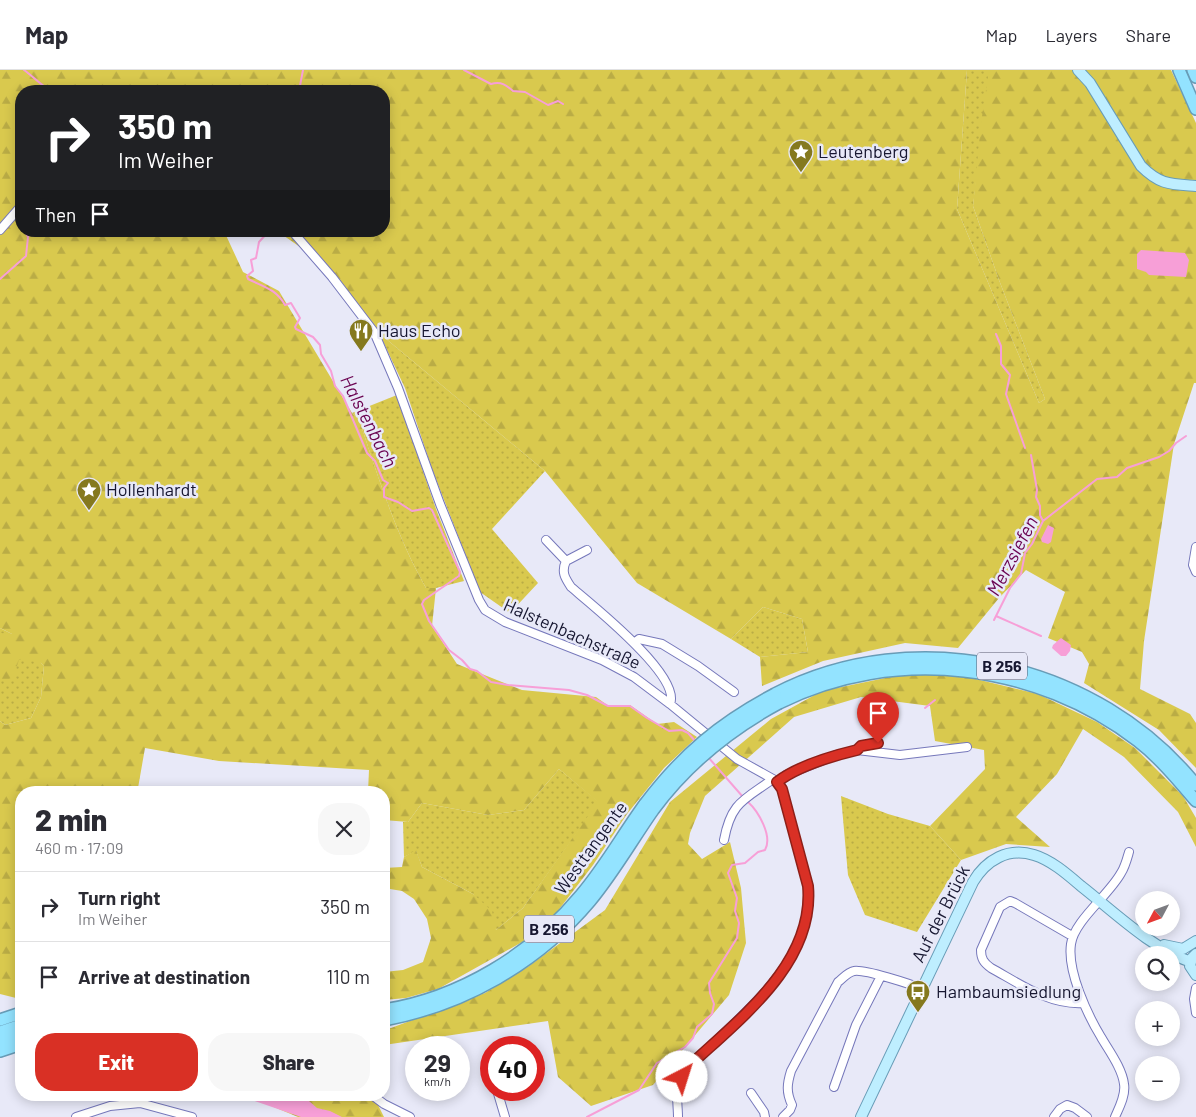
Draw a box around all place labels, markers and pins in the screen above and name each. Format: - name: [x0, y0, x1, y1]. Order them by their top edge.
- place icon: Leutenberg: [788, 139, 814, 173]
- place label: Leutenberg: [818, 140, 908, 162]
- restaurant icon: Haus Echo: [348, 318, 374, 352]
- place label: Haus Echo: [378, 319, 461, 341]
- place icon: Hollenhardt: [76, 477, 102, 511]
- place label: Hollenhardt: [106, 478, 197, 500]
- pin: [857, 692, 899, 743]
- bus stop icon: Hambaumsiedlung: [905, 979, 931, 1013]
- place label: Hambaumsiedlung: [936, 980, 1081, 1002]

